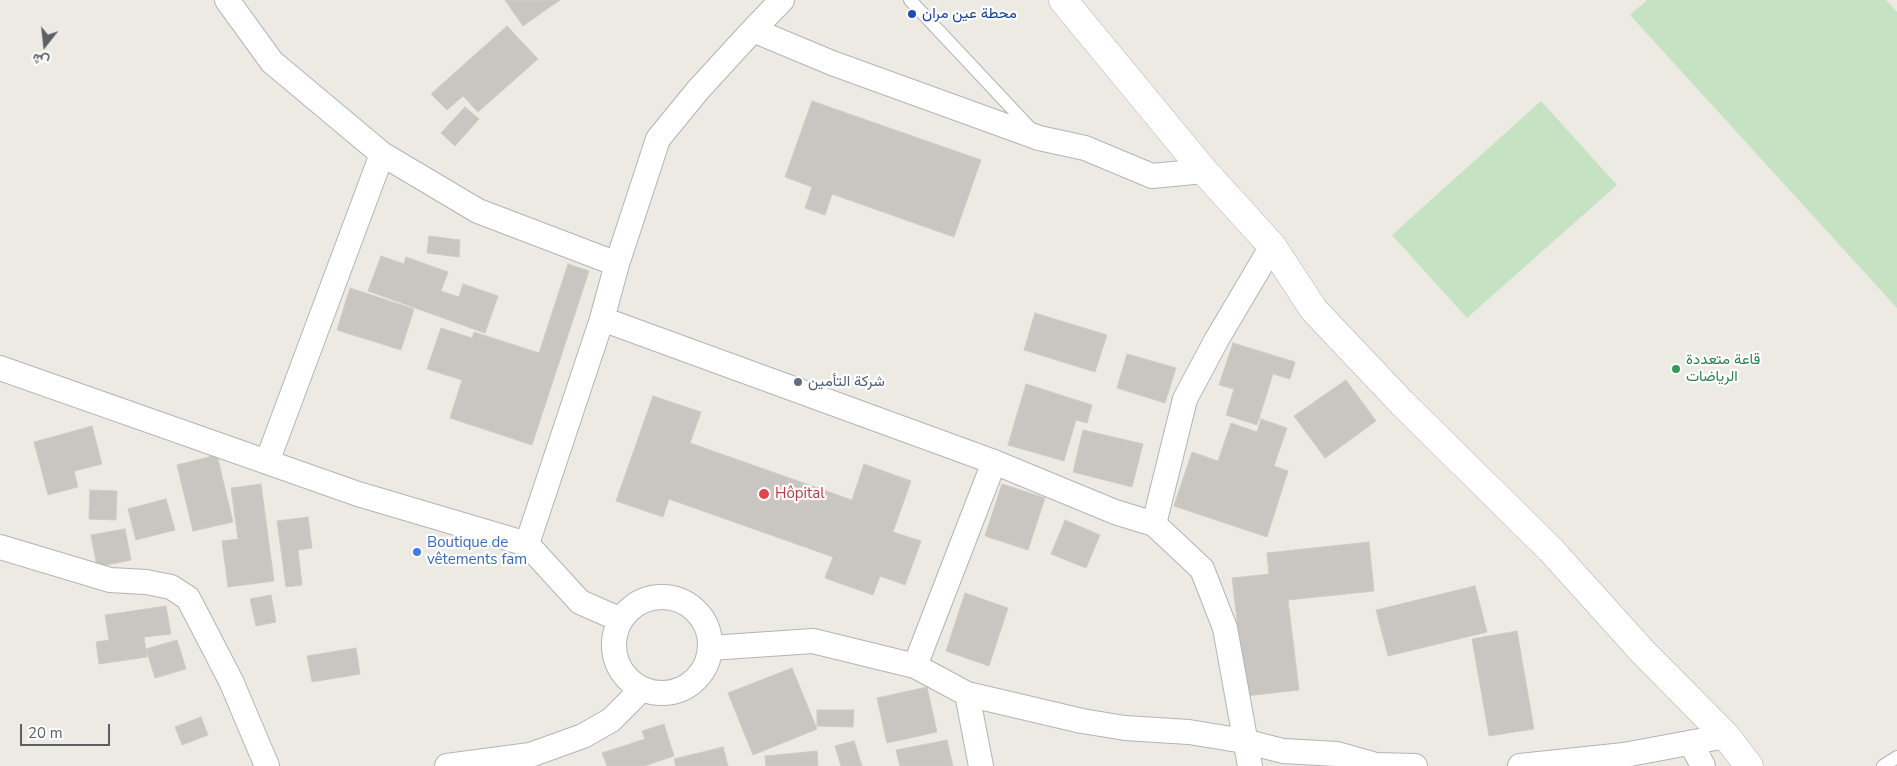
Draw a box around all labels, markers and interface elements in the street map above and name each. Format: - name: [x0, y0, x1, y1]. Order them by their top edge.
- place label: محطة عين مران: [922, 5, 1017, 23]
- marker: محطة عين مران: [906, 8, 918, 20]
- north arrow: [20, 20, 70, 70]
- text: ش: [30, 48, 51, 71]
- place label: قاعة متعددة الرياضات: [1686, 351, 1760, 386]
- marker: قاعة متعددة الرياضات: [1670, 363, 1682, 375]
- place label: شركة التأمين: [808, 373, 885, 391]
- marker: شركة التأمين: [792, 376, 804, 388]
- place label: Hôpital: [775, 485, 825, 503]
- marker: Hôpital: [757, 487, 771, 501]
- place label: Boutique de vêtements fam: [427, 534, 527, 569]
- marker: Boutique de vêtements fam: [411, 546, 423, 558]
- scale bar: [22, 714, 112, 746]
- text: 20 m: [28, 723, 63, 743]

